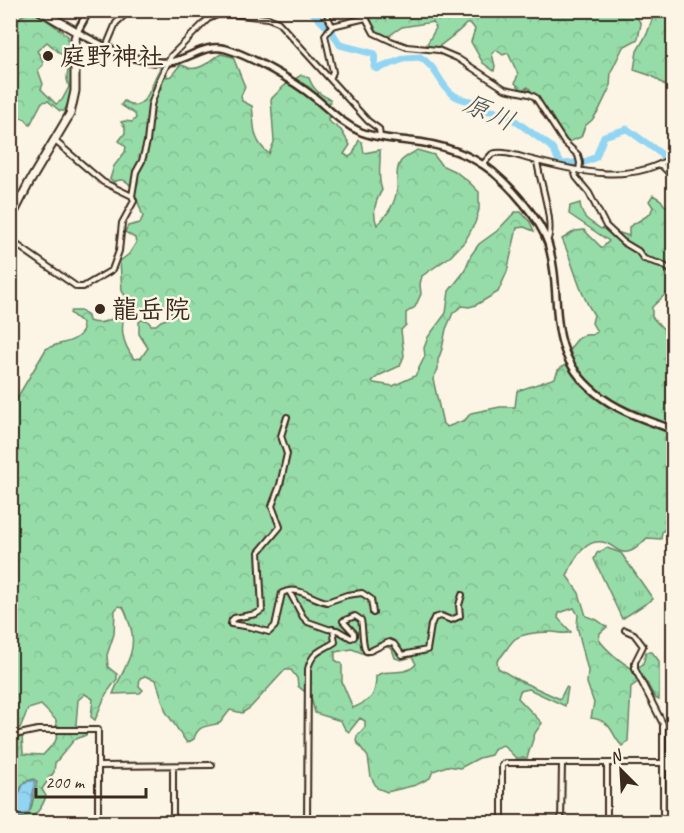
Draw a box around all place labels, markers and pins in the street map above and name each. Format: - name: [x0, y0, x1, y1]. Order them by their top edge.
- place label: 庭野神社: [60, 40, 164, 73]
- marker: 庭野神社: [41, 49, 55, 63]
- place label: 龍岳院: [112, 293, 190, 326]
- marker: 龍岳院: [93, 302, 107, 316]

